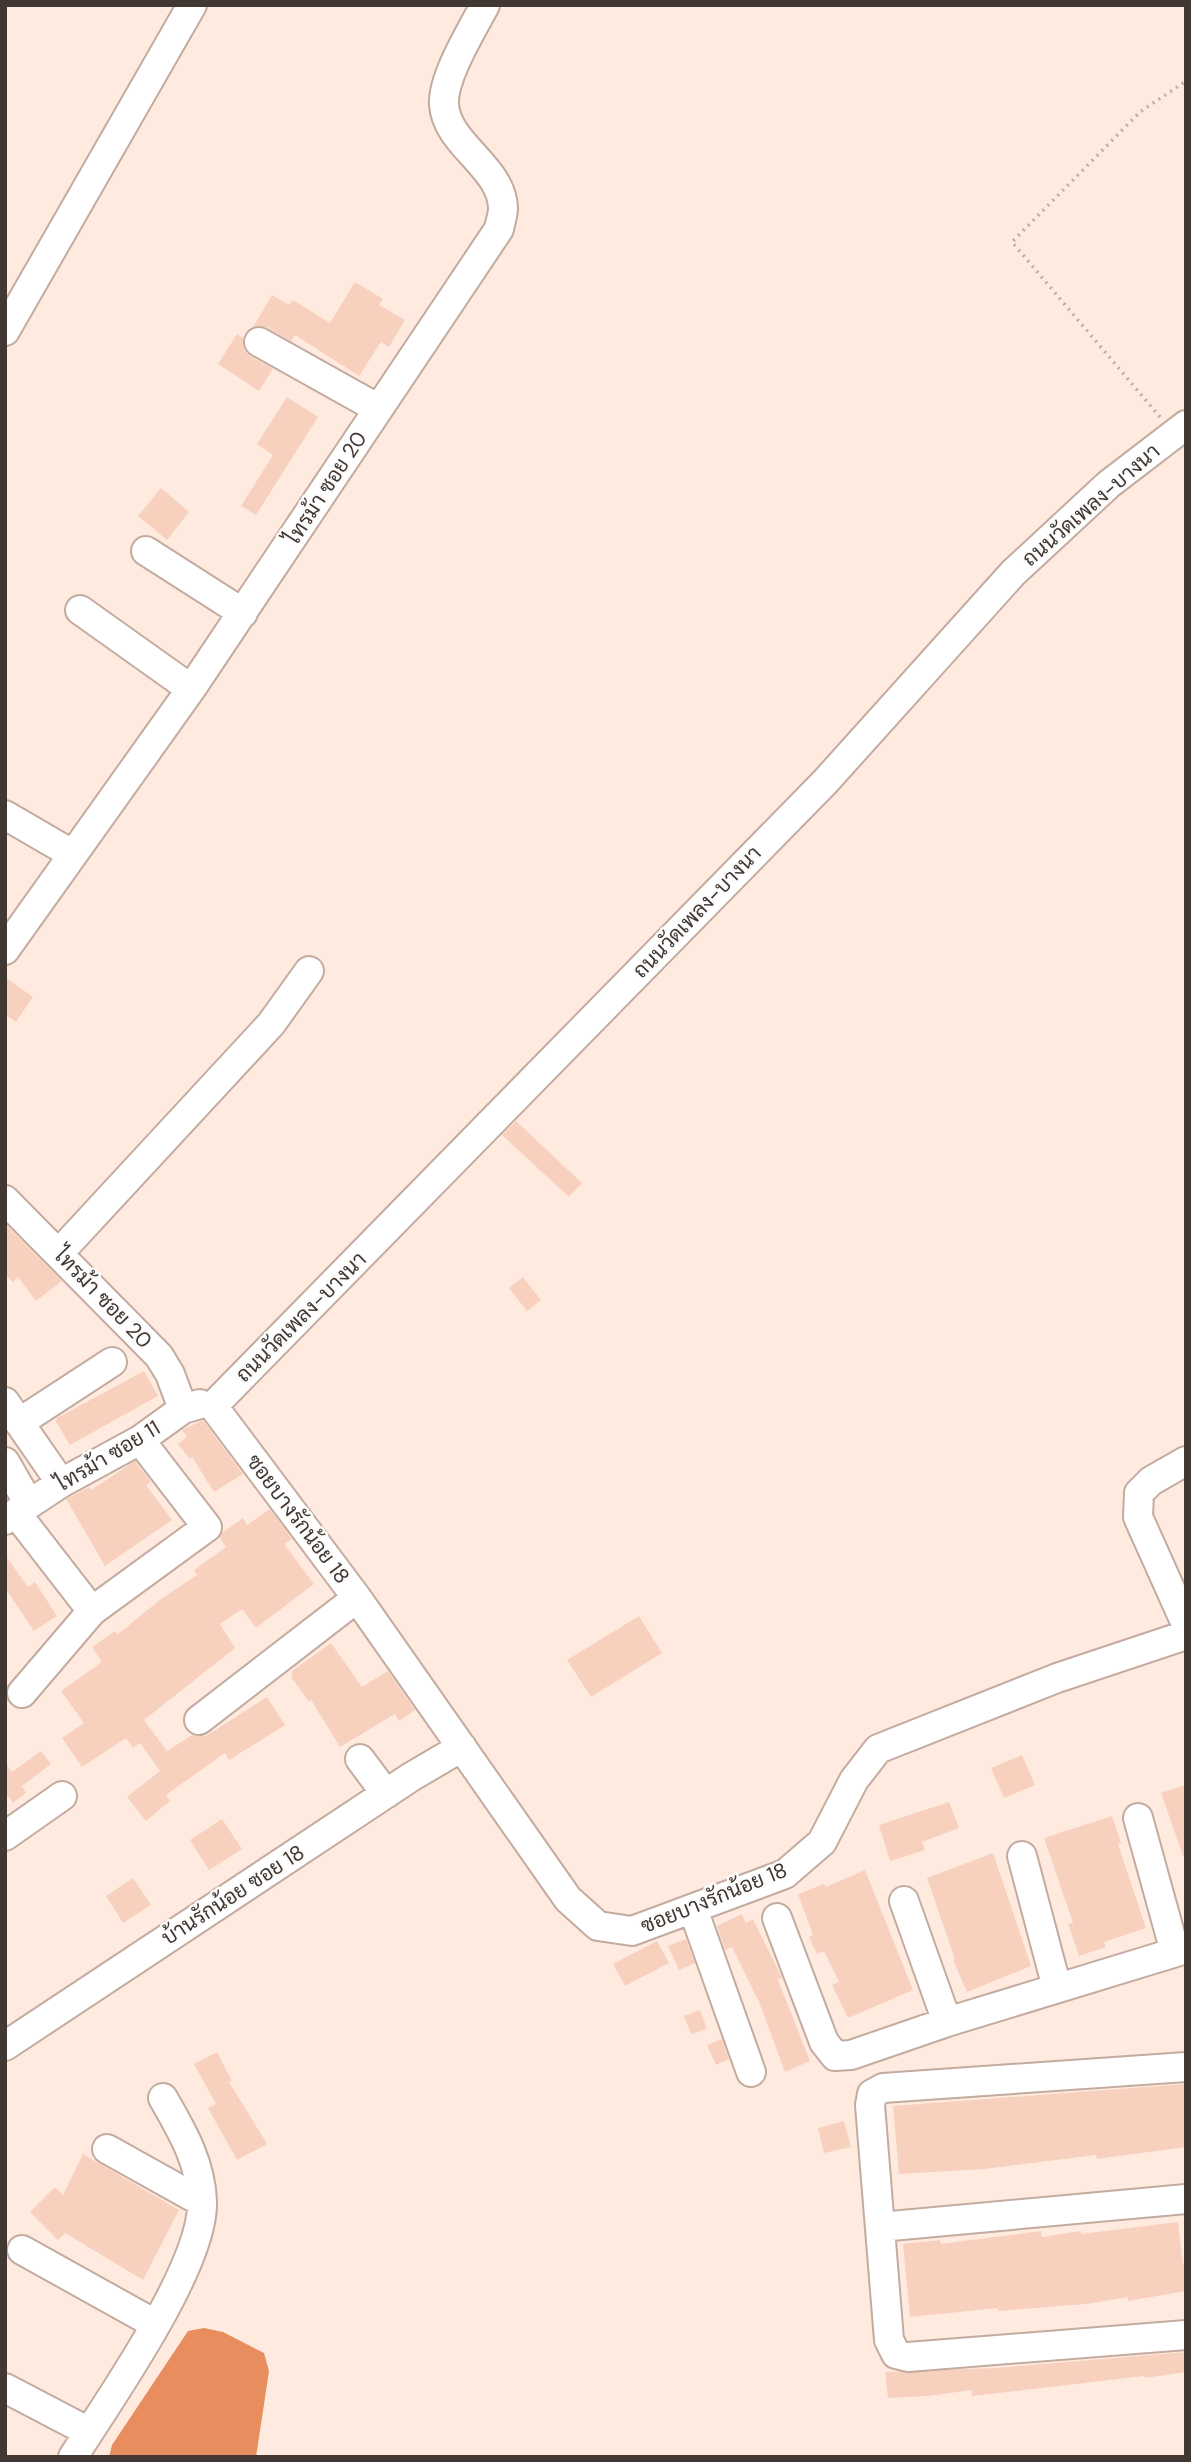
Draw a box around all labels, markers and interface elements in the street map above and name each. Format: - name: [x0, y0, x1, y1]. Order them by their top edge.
- street label: ไทรม้า ซอย 20: [278, 426, 373, 552]
- street label: ถนนวัดเพลง-บางนา: [1016, 437, 1166, 573]
- street label: ถนนวัดเพลง-บางนา: [627, 840, 767, 984]
- street label: ไทรม้า ซอย 20: [46, 1240, 158, 1354]
- street label: ถนนวัดเพลง-บางนา: [230, 1246, 372, 1388]
- street label: ไทรม้า ซอย 11: [49, 1414, 165, 1499]
- street label: ซอยบางรักน้อย 18: [240, 1449, 356, 1589]
- street label: บ้านรักน้อย ซอย 18: [156, 1838, 310, 1952]
- street label: ซอยบางรักน้อย 18: [637, 1856, 791, 1940]

